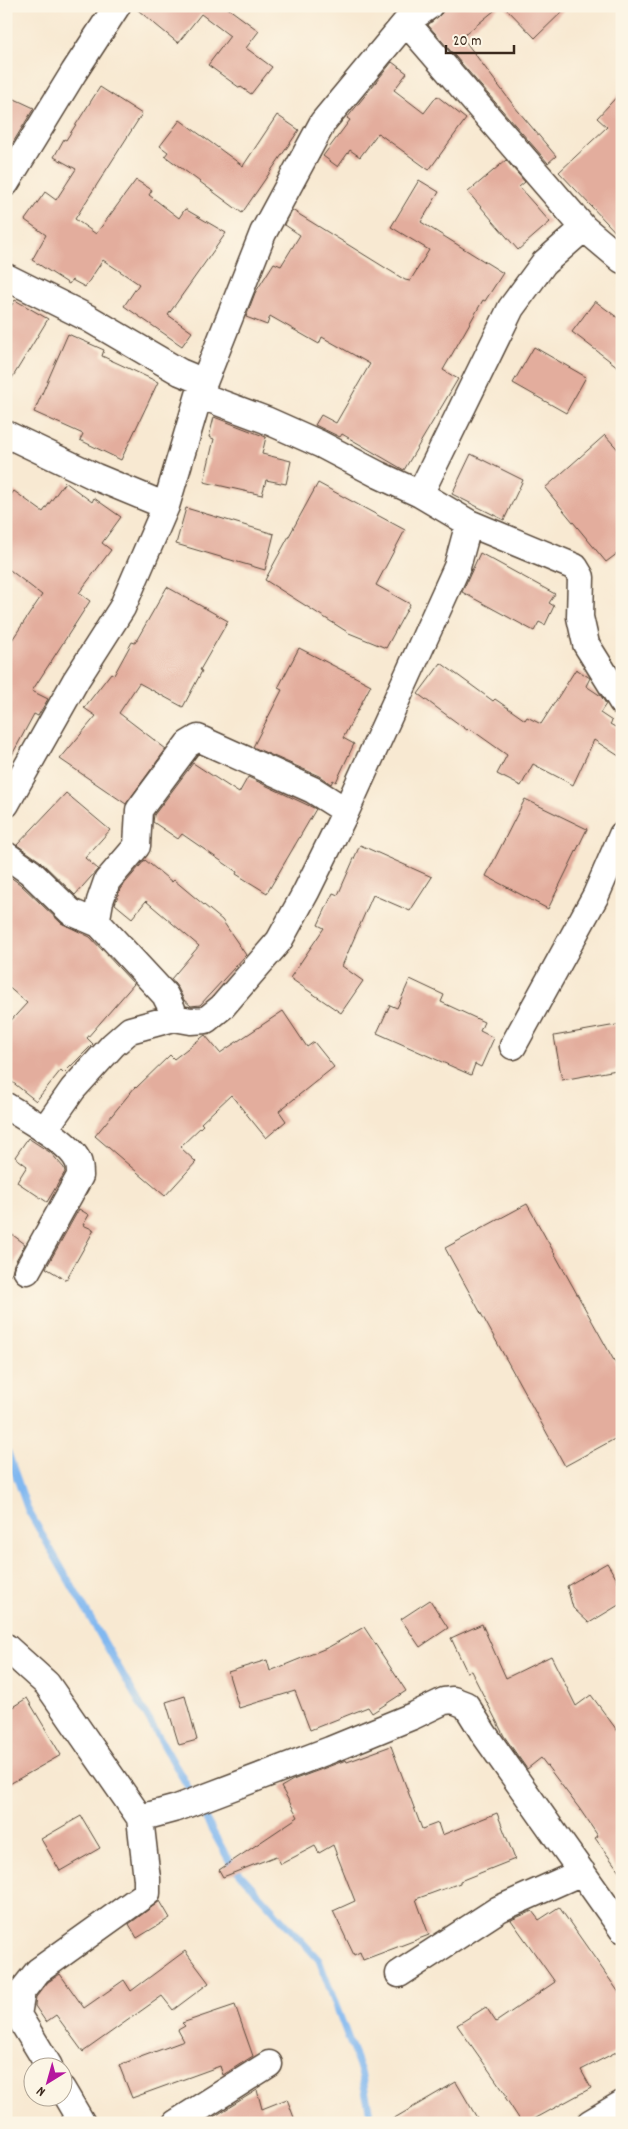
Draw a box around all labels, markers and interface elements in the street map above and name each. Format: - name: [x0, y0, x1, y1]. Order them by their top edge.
- scale bar: [446, 22, 513, 54]
- text: 20 m: [453, 31, 481, 53]
- north arrow: [22, 2056, 72, 2106]
- text: N: [33, 2081, 50, 2101]

